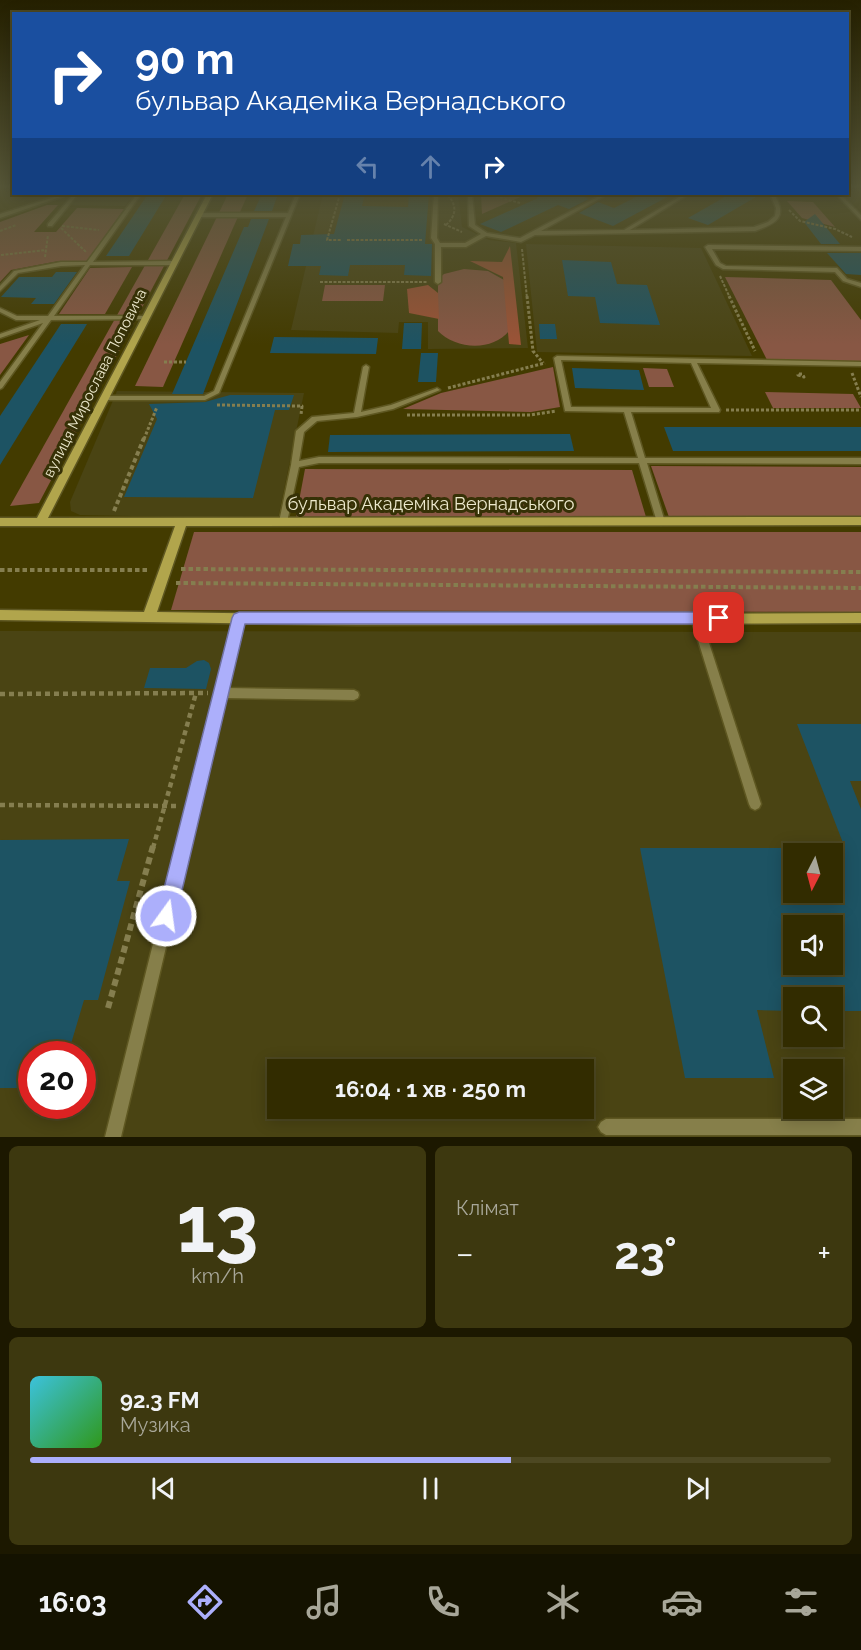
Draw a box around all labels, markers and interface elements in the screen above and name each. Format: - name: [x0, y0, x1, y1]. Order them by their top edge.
- text: 90 m: [135, 35, 235, 84]
- icon: right: [36, 36, 114, 114]
- text: бульвар Академіка Вернадського: [135, 85, 566, 116]
- icon: left: [351, 150, 384, 183]
- icon: ahead: [414, 150, 447, 183]
- icon: right: [477, 150, 510, 183]
- street label: вулиця Мирослава Поповича: [40, 286, 150, 480]
- street label: бульвар Академіка Вернадського: [287, 493, 575, 514]
- pin: [693, 592, 744, 643]
- icon: arrive: [702, 601, 735, 634]
- north arrow: [783, 843, 843, 903]
- map controls: [783, 843, 843, 1119]
- position arrow: [134, 884, 198, 948]
- button: sound: [783, 915, 843, 975]
- button: search: [783, 987, 843, 1047]
- speed limit sign: 20: [18, 1041, 96, 1119]
- button: layers: [783, 1059, 843, 1119]
- text: 16:04 · 1 хв · 250 m: [335, 1076, 526, 1102]
- text: 13: [176, 1179, 259, 1270]
- text: Клімат: [456, 1196, 519, 1220]
- text: 23°: [614, 1227, 677, 1280]
- text: −: [456, 1234, 474, 1273]
- text: +: [817, 1234, 831, 1273]
- text: km/h: [191, 1264, 244, 1288]
- text: 92.3 FM: [120, 1387, 200, 1413]
- text: Музика: [120, 1413, 191, 1437]
- icon: previous: [147, 1472, 180, 1505]
- icon: pause: [414, 1472, 447, 1505]
- icon: next: [681, 1472, 714, 1505]
- icon: directions: [184, 1581, 226, 1623]
- icon: music: [303, 1581, 345, 1623]
- icon: phone: [422, 1581, 464, 1623]
- icon: climate: [542, 1581, 584, 1623]
- icon: car: [661, 1581, 703, 1623]
- icon: filters: [780, 1581, 822, 1623]
- text: 16:03: [39, 1587, 107, 1618]

